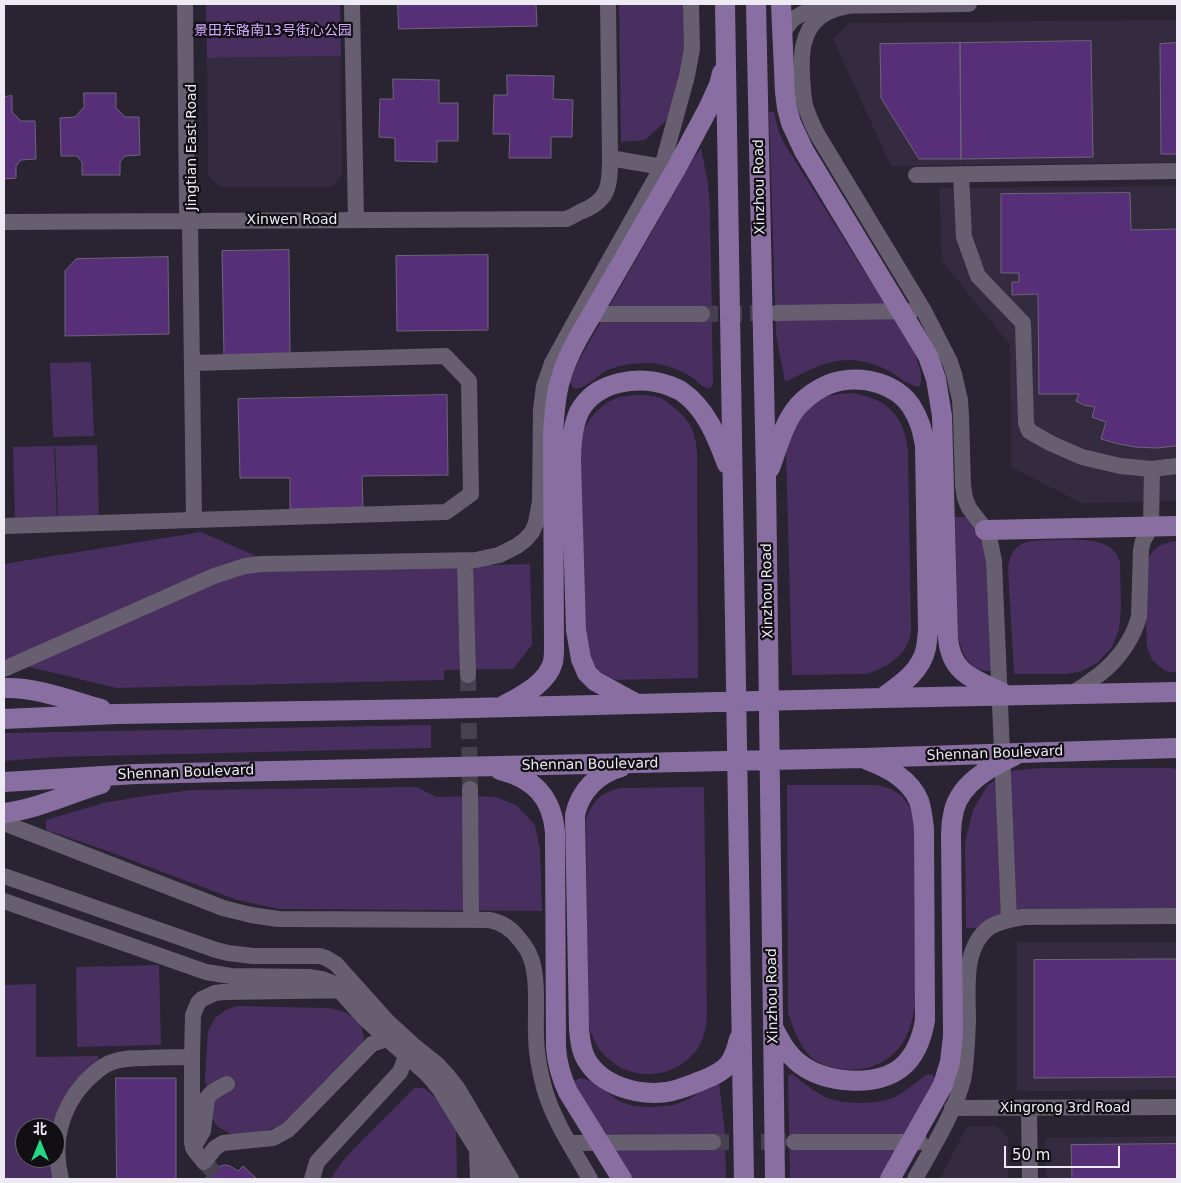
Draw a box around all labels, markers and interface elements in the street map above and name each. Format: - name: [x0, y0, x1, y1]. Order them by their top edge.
- park label: 景田东路南13号街心公园: [194, 23, 352, 39]
- street label: Jingtian East Road: [184, 84, 200, 210]
- street label: Xinzhou Road: [751, 139, 769, 235]
- street label: Xinwen Road: [247, 212, 337, 228]
- street label: Xinzhou Road: [759, 543, 777, 639]
- street label: Shennan Boulevard: [926, 743, 1064, 765]
- street label: Shennan Boulevard: [521, 755, 659, 775]
- street label: Shennan Boulevard: [117, 762, 255, 784]
- street label: Xinzhou Road: [764, 948, 782, 1044]
- street label: Xingrong 3rd Road: [1000, 1100, 1130, 1116]
- north arrow: [15, 1118, 65, 1168]
- text: 北: [33, 1121, 47, 1137]
- scale bar: [1006, 1136, 1122, 1168]
- text: 50 m: [1012, 1146, 1050, 1164]

